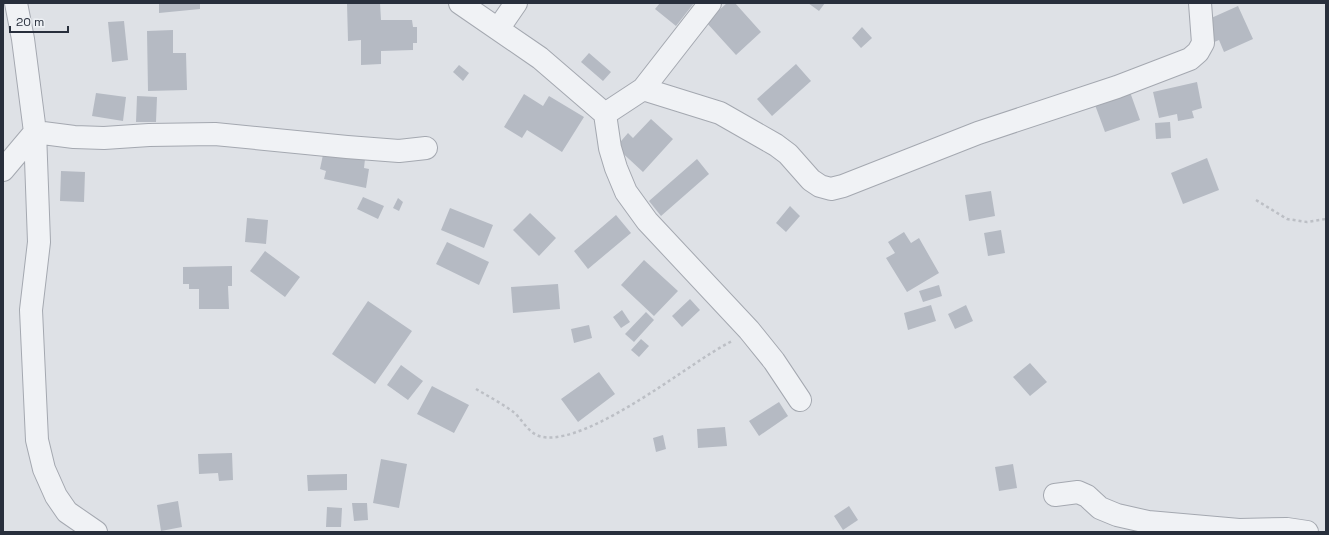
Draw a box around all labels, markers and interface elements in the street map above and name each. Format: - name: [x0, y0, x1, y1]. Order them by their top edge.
- scale bar: [10, 8, 68, 34]
- text: 20 m: [16, 14, 44, 30]

